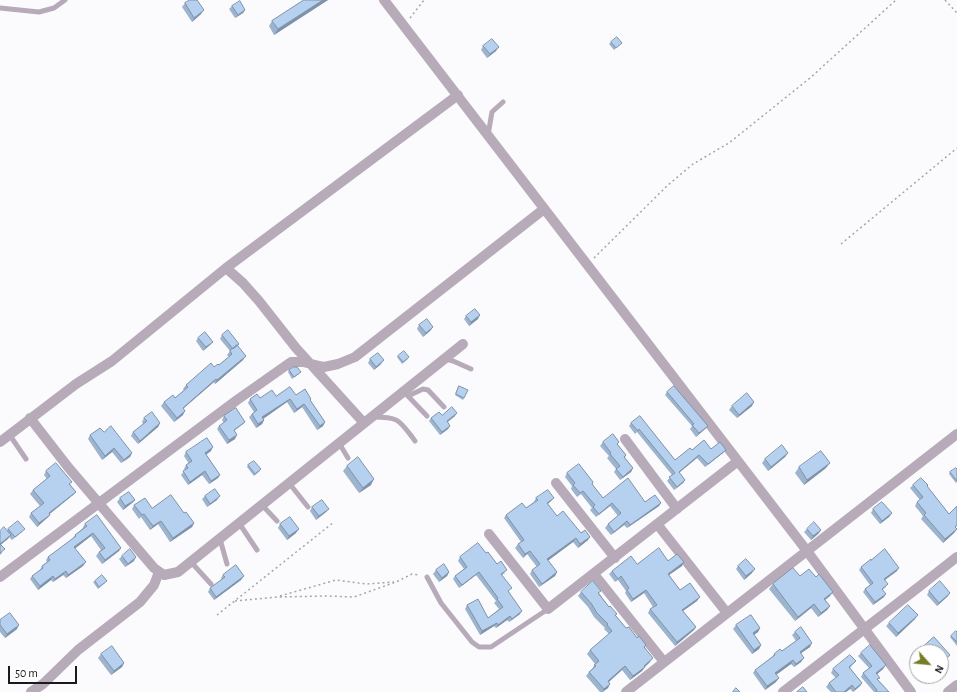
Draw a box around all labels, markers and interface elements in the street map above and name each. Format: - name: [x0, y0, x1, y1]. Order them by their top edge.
- north arrow: [909, 644, 949, 684]
- scale bar: [10, 658, 79, 684]
- text: N: [933, 663, 946, 675]
- text: 50 m: [15, 667, 38, 679]

